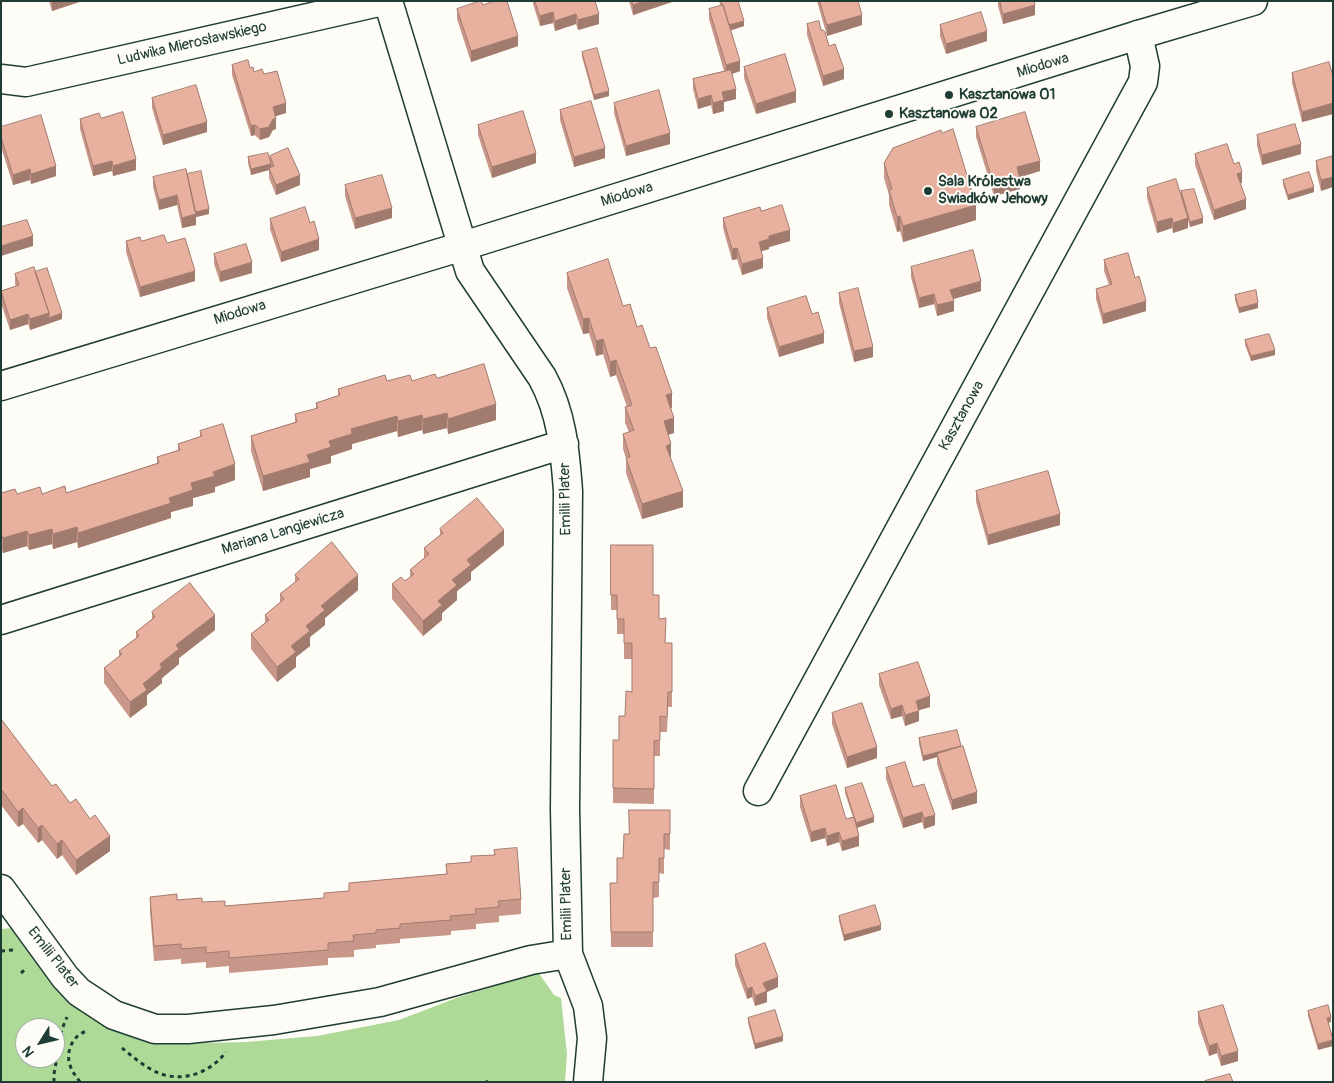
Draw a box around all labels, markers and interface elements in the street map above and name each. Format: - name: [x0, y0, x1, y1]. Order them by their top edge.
- street label: Ludwika Mierosławskiego: [116, 18, 268, 70]
- street label: Miodowa: [1015, 50, 1071, 82]
- place label: Kasztanowa 01: [959, 86, 1055, 104]
- marker: Kasztanowa 01: [943, 89, 955, 101]
- place label: Kasztanowa 02: [899, 105, 998, 123]
- marker: Kasztanowa 02: [883, 108, 895, 120]
- place label: Sala Królestwa Swiadków Jehowy: [938, 173, 1048, 208]
- street label: Miodowa: [599, 179, 655, 211]
- marker: Sala Królestwa Swiadków Jehowy: [922, 185, 934, 197]
- street label: Miodowa: [212, 297, 268, 329]
- street label: Kasztanowa: [935, 378, 989, 454]
- street label: Emilii Plater: [556, 462, 576, 536]
- street label: Mariana Langiewicza: [219, 505, 347, 559]
- street label: Emilii Plater: [557, 867, 577, 941]
- street label: Emilii Plater: [23, 924, 83, 992]
- north arrow: [15, 1018, 65, 1068]
- text: N: [19, 1043, 38, 1060]

